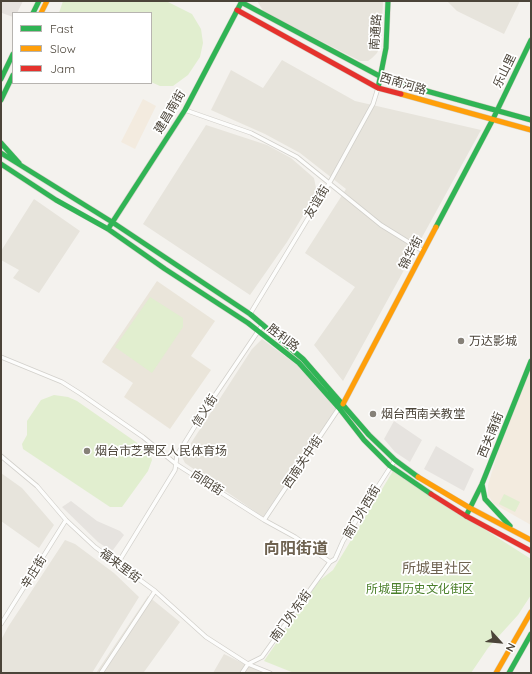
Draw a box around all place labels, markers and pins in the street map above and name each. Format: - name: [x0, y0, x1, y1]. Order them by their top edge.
- place label: 万达影城: [469, 334, 517, 348]
- marker: 万达影城: [456, 336, 466, 346]
- place label: 烟台西南关教堂: [381, 407, 465, 421]
- marker: 烟台西南关教堂: [368, 409, 378, 419]
- place label: 烟台市芝罘区人民体育场: [95, 444, 227, 458]
- marker: 烟台市芝罘区人民体育场: [82, 446, 92, 456]

